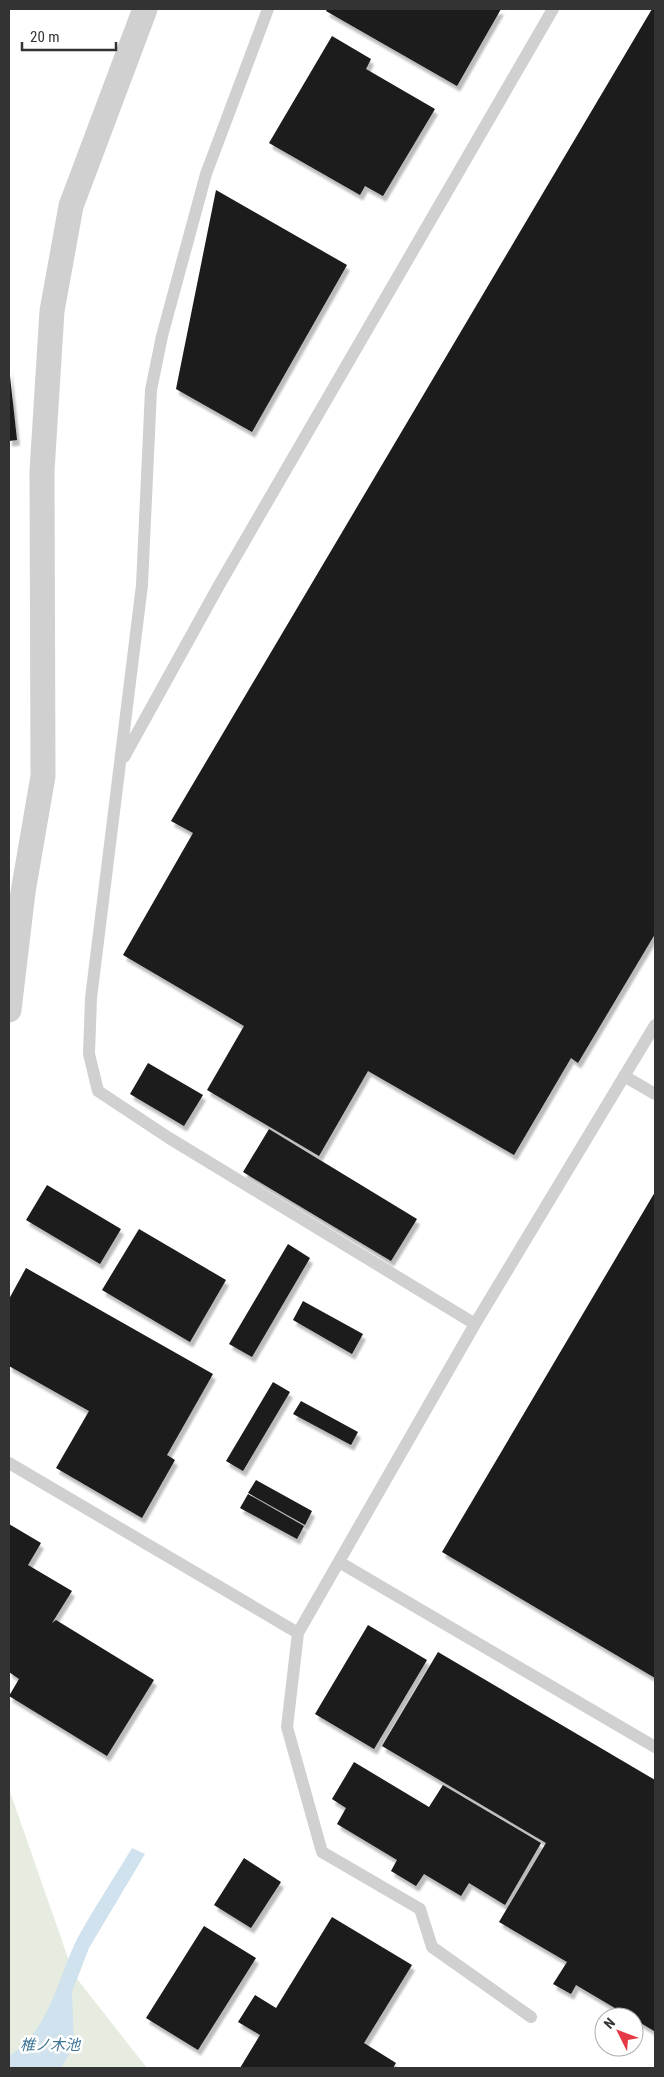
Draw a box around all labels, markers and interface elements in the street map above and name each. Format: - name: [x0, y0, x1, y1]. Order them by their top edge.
- scale bar: [22, 20, 116, 52]
- text: 20 m: [30, 28, 60, 46]
- north arrow: [594, 2007, 644, 2057]
- text: N: [601, 2015, 618, 2032]
- water label: 椎ノ木池: [20, 2036, 82, 2054]

